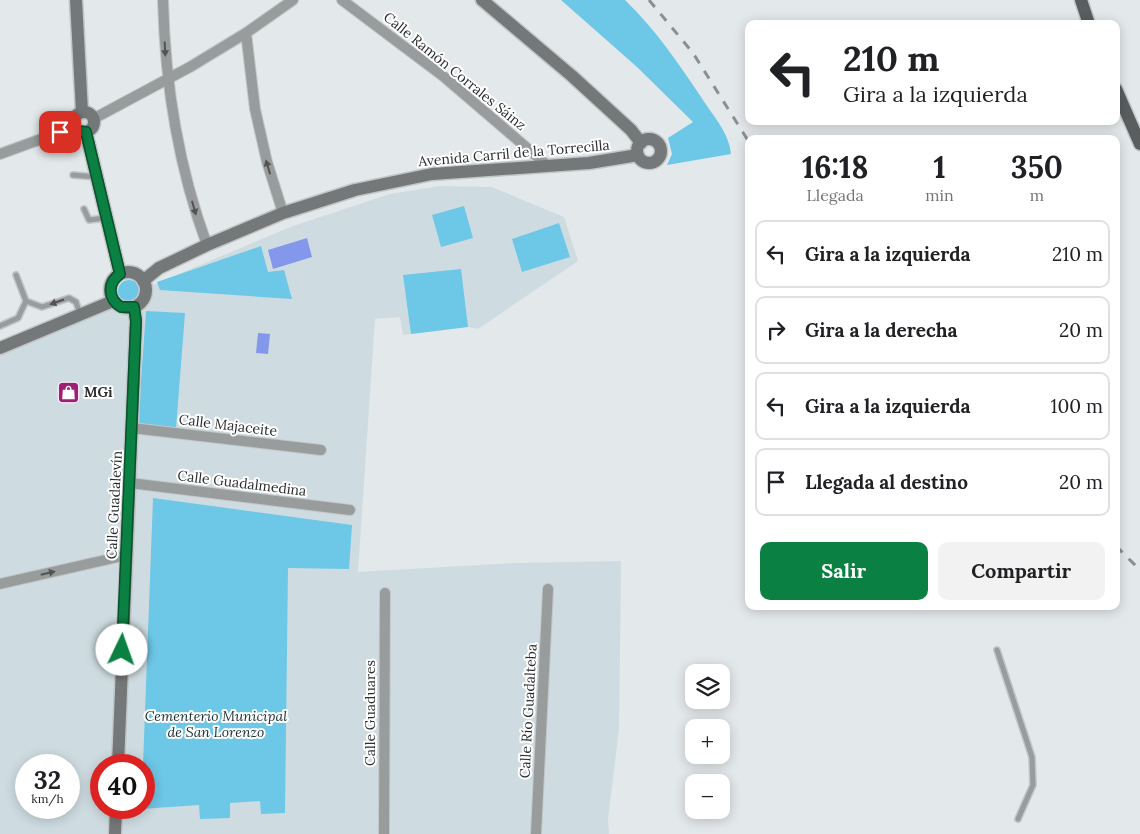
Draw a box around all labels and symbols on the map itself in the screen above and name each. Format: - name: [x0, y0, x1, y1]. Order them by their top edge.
- street label: Calle Ramón Corrales Sáinz: [380, 8, 530, 134]
- one-way arrow: [161, 41, 169, 57]
- pin: [39, 111, 81, 153]
- street label: Avenida Carril de la Torrecilla: [417, 136, 610, 170]
- one-way arrow: [264, 159, 272, 174]
- one-way arrow: [191, 201, 199, 216]
- one-way arrow: [49, 298, 64, 306]
- shop icon: MGi: [56, 380, 80, 404]
- place label: MGi: [84, 383, 113, 401]
- street label: Calle Majaceite: [178, 410, 279, 440]
- street label: Calle Guadalevín: [102, 450, 126, 560]
- street label: Calle Guadalmedina: [177, 466, 307, 500]
- one-way arrow: [40, 569, 55, 577]
- position arrow: [95, 623, 147, 675]
- street label: Calle Río Guadalteba: [515, 643, 541, 779]
- street label: Calle Guaduares: [361, 660, 379, 766]
- park label: Cementerio Municipal de San Lorenzo: [145, 707, 287, 741]
- speed limit sign: 40: [90, 754, 155, 819]

